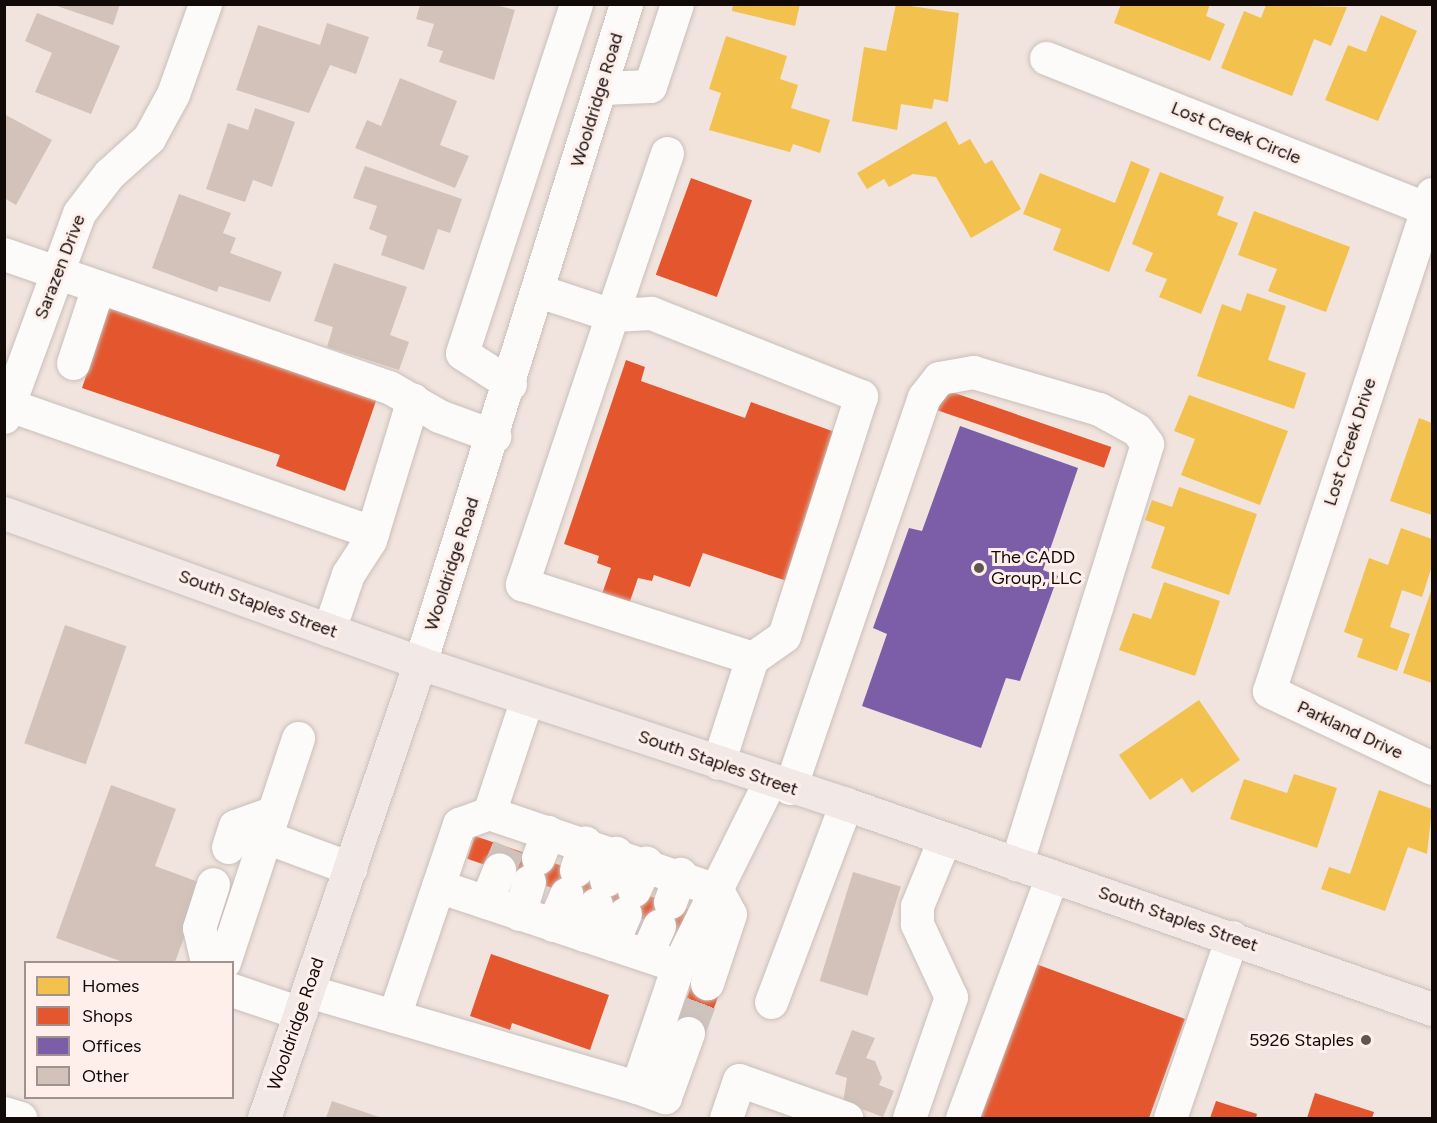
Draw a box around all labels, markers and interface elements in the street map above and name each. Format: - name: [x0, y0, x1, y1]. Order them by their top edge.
- street label: Wooldridge Road: [566, 30, 628, 170]
- street label: Lost Creek Circle: [1168, 97, 1304, 169]
- street label: Sarazen Drive: [30, 212, 90, 322]
- street label: Lost Creek Drive: [1319, 375, 1381, 509]
- street label: Wooldridge Road: [420, 495, 484, 633]
- place label: The CADD Group, LLC: [991, 547, 1082, 590]
- marker: The CADD Group, LLC: [972, 561, 986, 575]
- street label: South Staples Street: [176, 565, 340, 643]
- street label: Parkland Drive: [1294, 696, 1406, 764]
- street label: South Staples Street: [635, 726, 801, 800]
- street label: South Staples Street: [1095, 882, 1261, 956]
- street label: Wooldridge Road: [263, 955, 329, 1093]
- legend: [24, 961, 234, 1099]
- text: Homes: [82, 975, 140, 997]
- text: Shops: [82, 1005, 133, 1027]
- place label: 5926 Staples: [1249, 1029, 1354, 1051]
- marker: 5926 Staples: [1359, 1033, 1373, 1047]
- text: Offices: [82, 1035, 141, 1057]
- text: Other: [82, 1065, 129, 1087]

